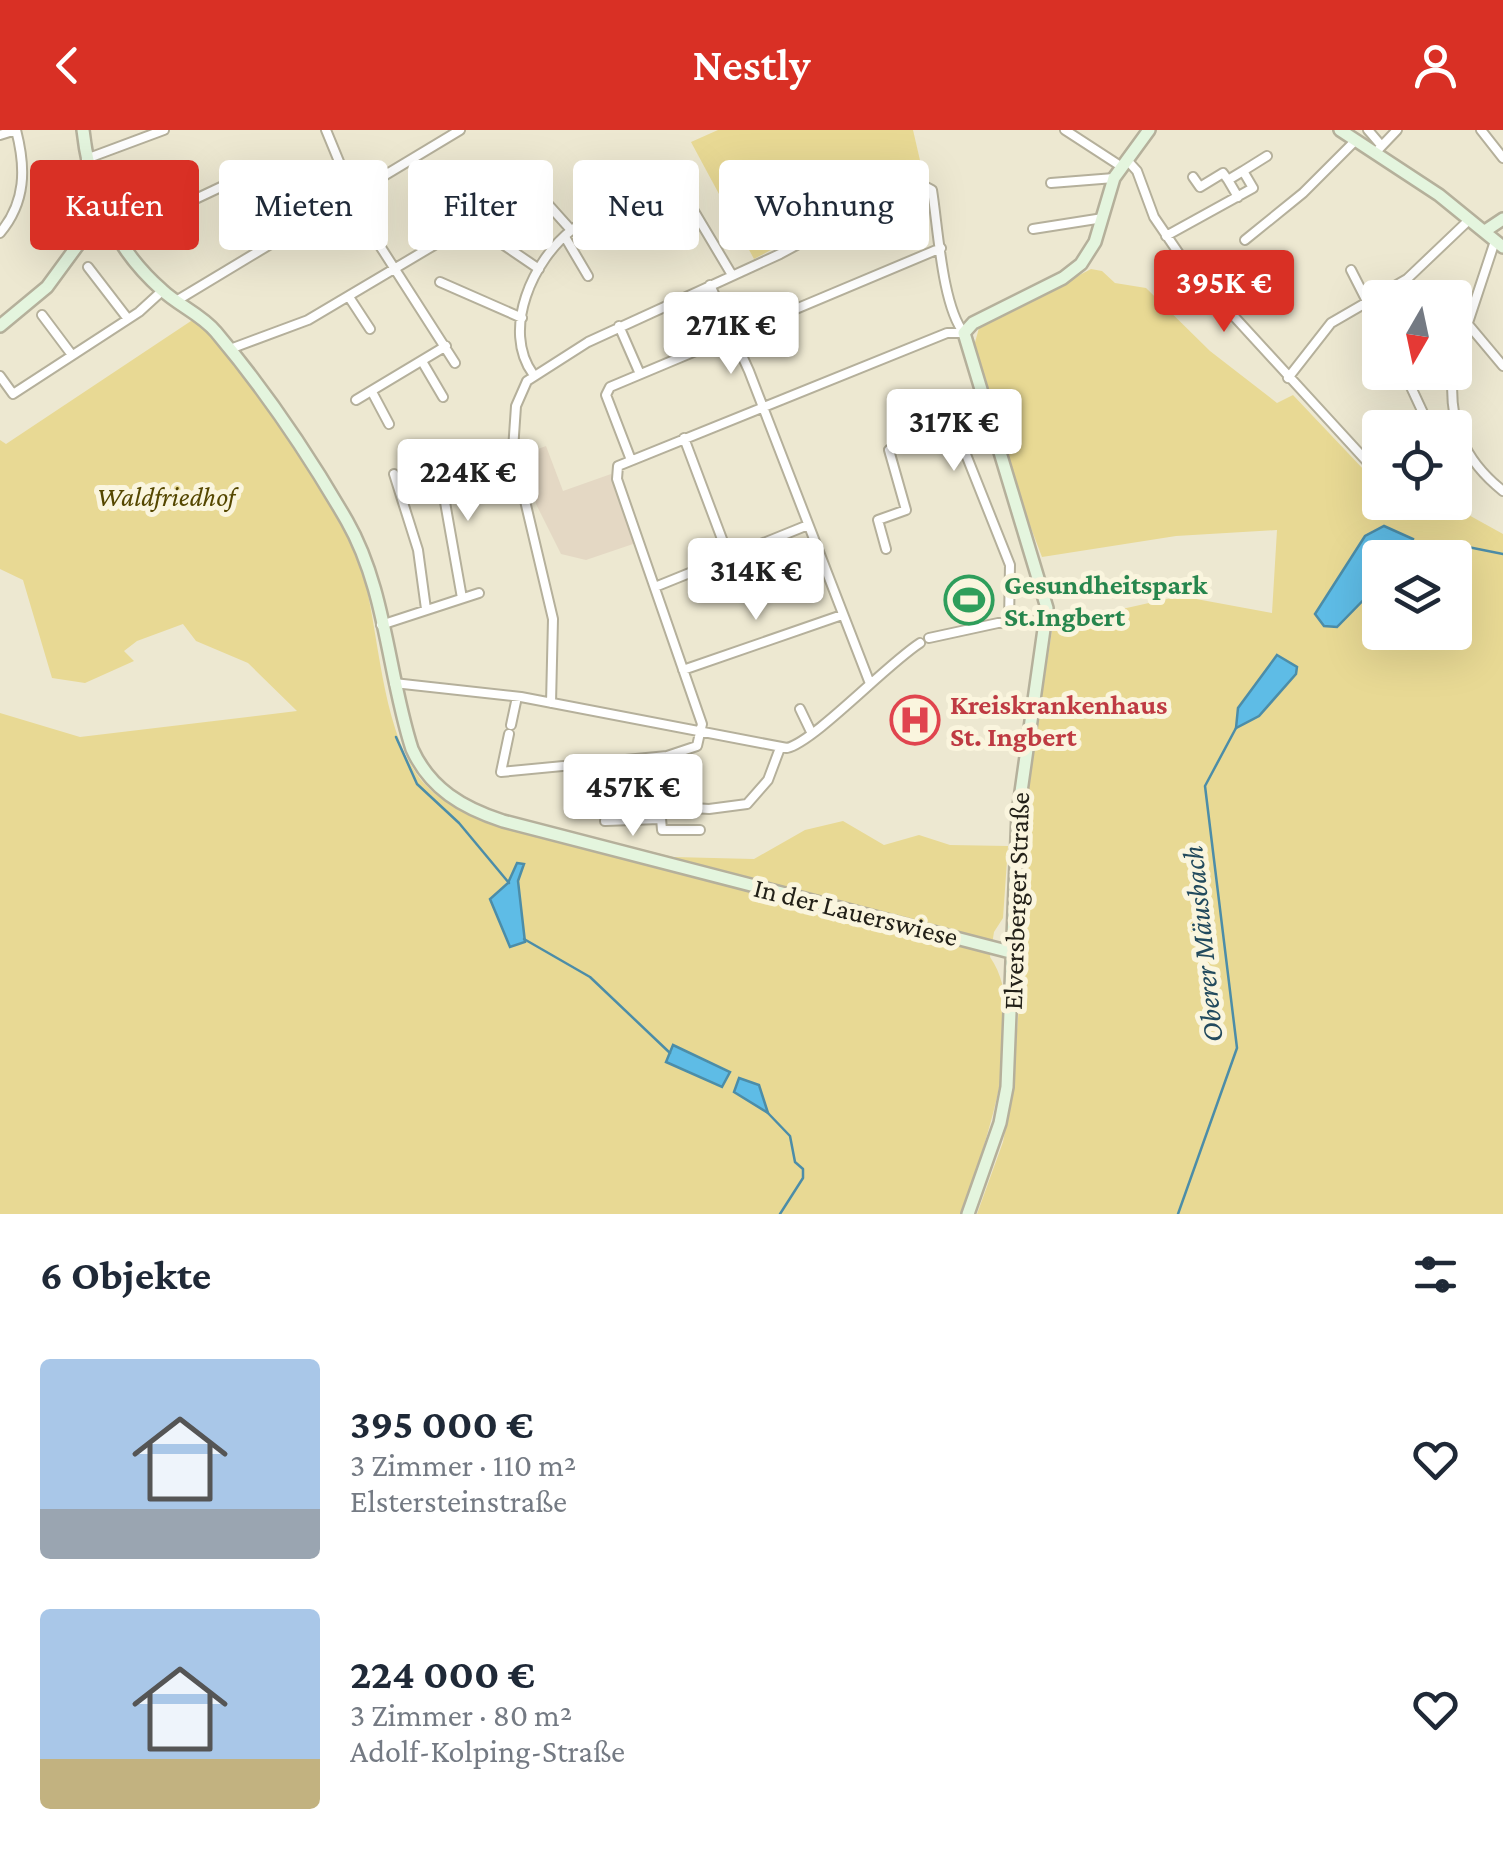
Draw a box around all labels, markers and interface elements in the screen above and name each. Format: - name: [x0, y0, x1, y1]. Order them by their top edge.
- icon: back: [40, 38, 95, 93]
- icon: person: [1408, 38, 1463, 93]
- text: Nestly: [692, 40, 811, 90]
- chip: Kaufen: [30, 160, 199, 250]
- chip: Mieten: [219, 160, 388, 250]
- chip: Filter: [408, 160, 553, 250]
- chip: Neu: [573, 160, 699, 250]
- chip: Wohnung: [719, 160, 929, 250]
- pin: 395K €: [1143, 250, 1305, 335]
- text: 395K €: [1176, 264, 1272, 300]
- north arrow: [1362, 280, 1472, 390]
- map controls: [1362, 280, 1472, 650]
- pin: 271K €: [650, 292, 812, 377]
- text: 271K €: [686, 306, 776, 342]
- pin: 317K €: [873, 389, 1035, 474]
- text: 317K €: [909, 403, 999, 439]
- button: locate: [1362, 410, 1472, 520]
- pin: 224K €: [387, 439, 549, 524]
- text: 224K €: [419, 453, 517, 489]
- park label: Waldfriedhof: [97, 481, 239, 512]
- pin: 314K €: [675, 538, 837, 623]
- button: layers: [1362, 540, 1472, 650]
- text: 314K €: [710, 552, 802, 588]
- place label: Gesundheitspark St.Ingbert: [1004, 569, 1208, 632]
- sports icon: Gesundheitspark St.Ingbert: [943, 574, 995, 626]
- place label: Kreiskrankenhaus St. Ingbert: [950, 689, 1167, 752]
- hospital icon: Kreiskrankenhaus St. Ingbert: [889, 694, 941, 746]
- pin: 457K €: [552, 754, 714, 839]
- text: 457K €: [585, 768, 681, 804]
- street label: Elversberger Straße: [997, 792, 1035, 1010]
- water label: Oberer Mäusbach: [1175, 844, 1229, 1044]
- street label: In der Lauerswiese: [751, 872, 961, 952]
- icon: filters: [1408, 1247, 1463, 1302]
- text: 6 Objekte: [40, 1251, 211, 1298]
- icon: home: [120, 1399, 240, 1519]
- text: 395 000 €: [350, 1400, 534, 1447]
- icon: heart: [1408, 1432, 1463, 1487]
- text: 3 Zimmer · 110 m²: [350, 1447, 576, 1483]
- text: Elstersteinstraße: [350, 1483, 567, 1519]
- icon: home: [120, 1649, 240, 1769]
- text: 224 000 €: [350, 1650, 535, 1697]
- icon: heart: [1408, 1682, 1463, 1737]
- text: 3 Zimmer · 80 m²: [350, 1697, 572, 1733]
- text: Adolf-Kolping-Straße: [350, 1733, 625, 1769]

